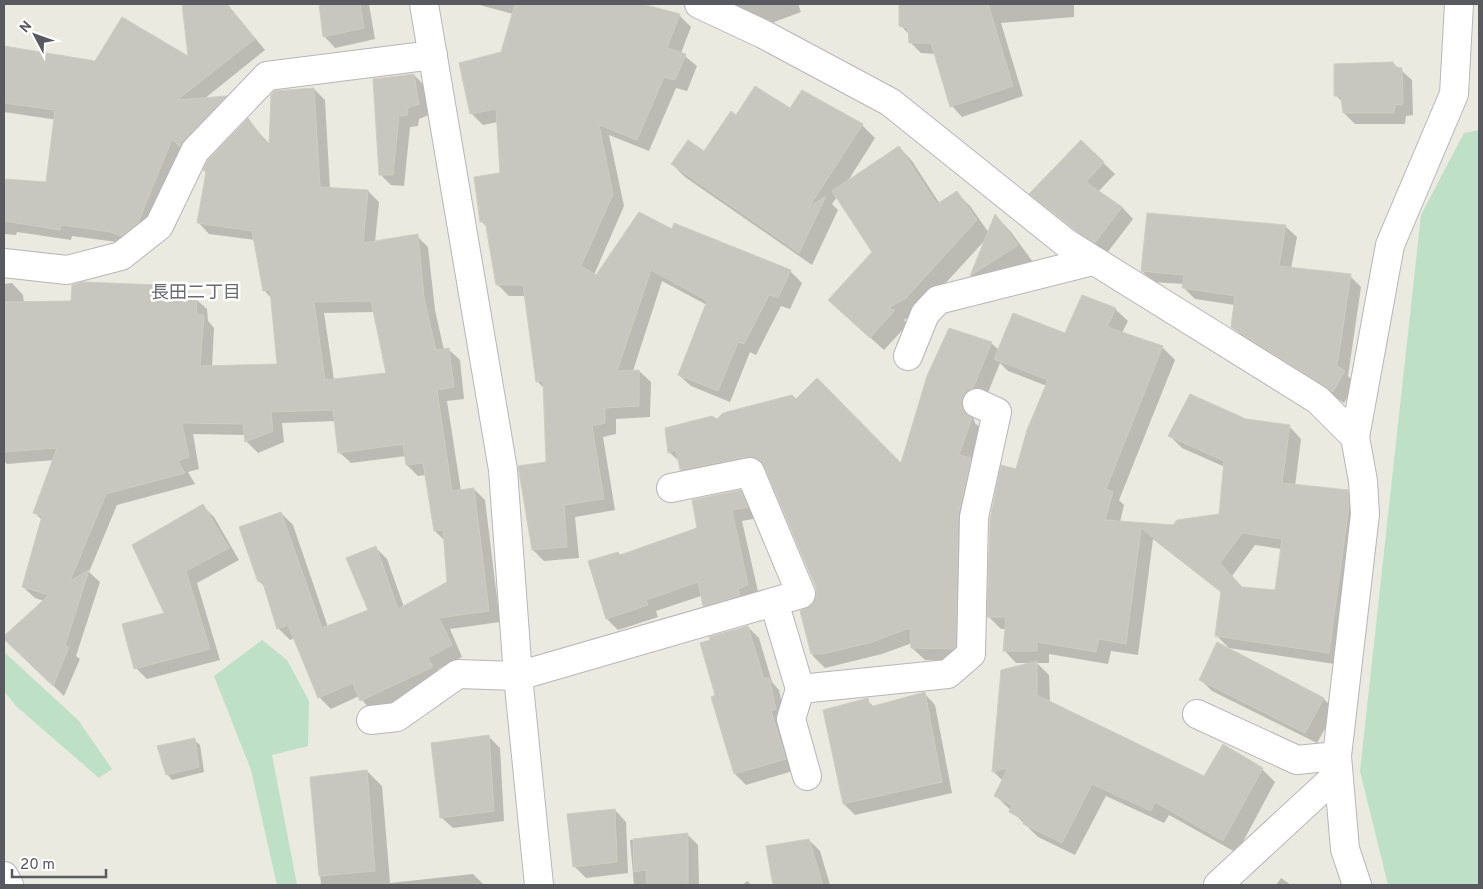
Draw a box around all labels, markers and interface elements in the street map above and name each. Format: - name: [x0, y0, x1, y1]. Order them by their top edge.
- north arrow: [10, 10, 60, 60]
- text: N: [17, 18, 36, 37]
- district label: 長田二丁目: [151, 282, 241, 305]
- scale bar: [12, 846, 106, 878]
- text: 20 m: [20, 856, 55, 875]

